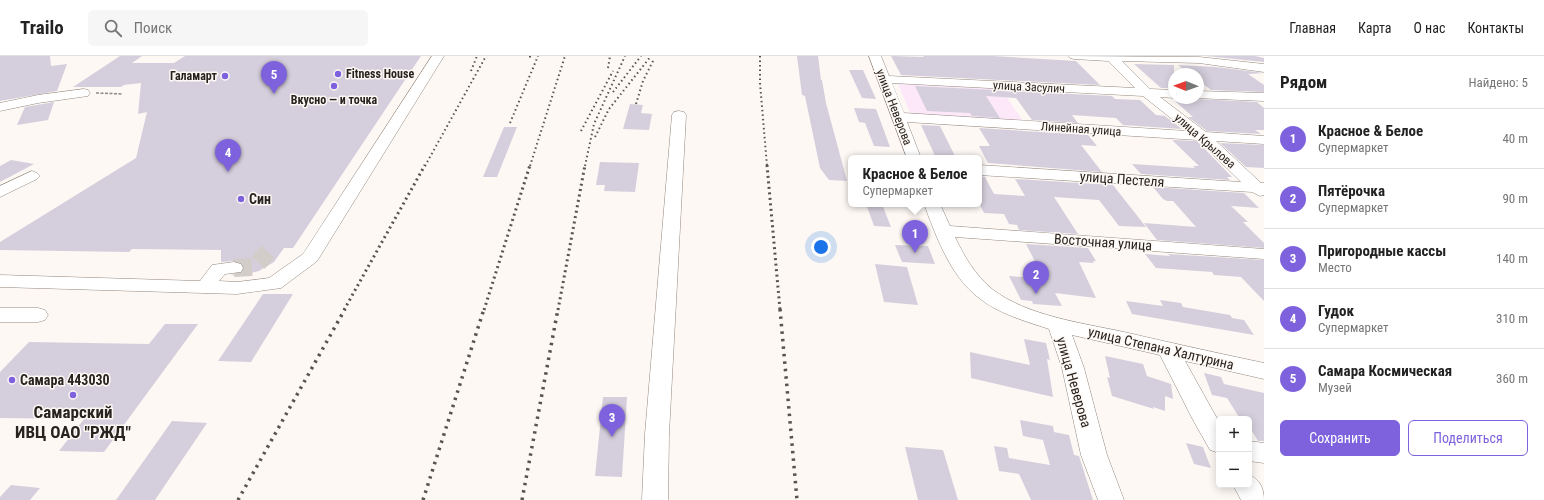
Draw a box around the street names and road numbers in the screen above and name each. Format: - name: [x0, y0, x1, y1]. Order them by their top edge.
- street label: улица Неверова: [873, 67, 915, 147]
- street label: улица Засулич: [993, 78, 1065, 96]
- street label: улица Крылова: [1172, 111, 1239, 172]
- street label: Линейная улица: [1040, 119, 1122, 139]
- street label: улица Пестеля: [1079, 168, 1165, 190]
- street label: Восточная улица: [1053, 231, 1153, 253]
- street label: улица Степана Халтурина: [1087, 323, 1235, 373]
- street label: улица Неверова: [1053, 335, 1095, 429]

